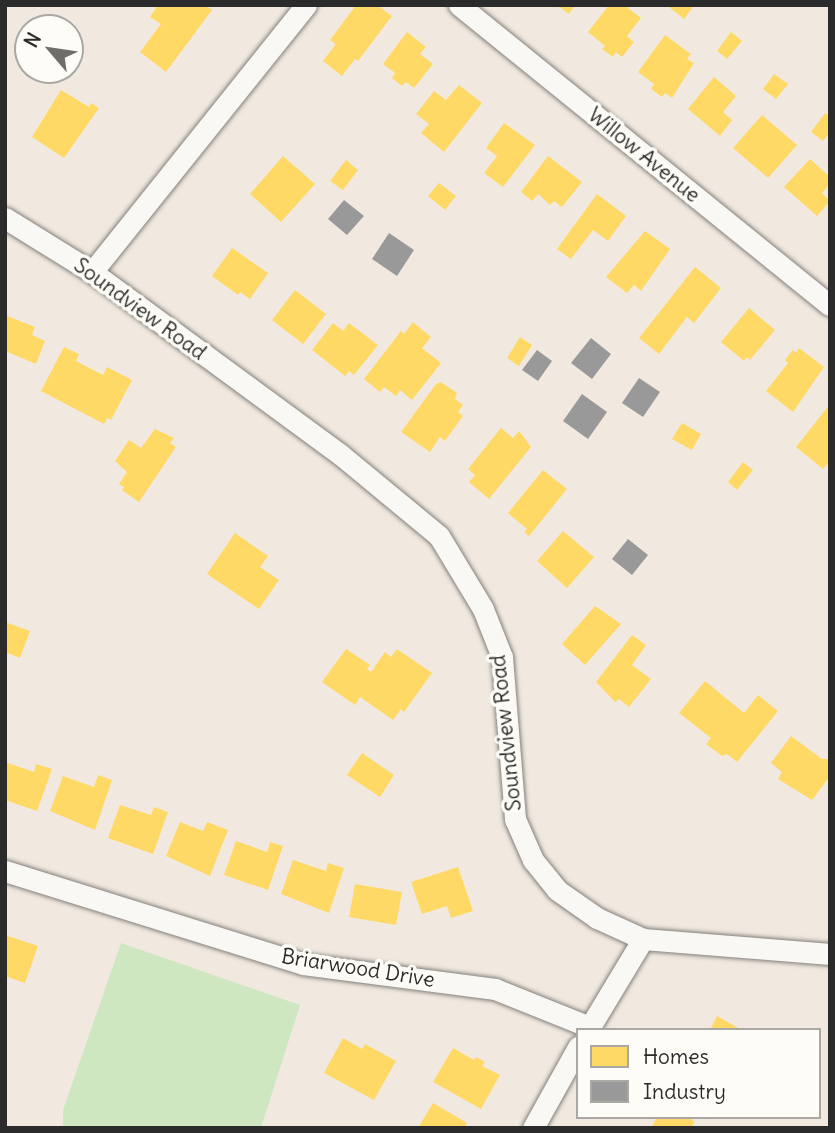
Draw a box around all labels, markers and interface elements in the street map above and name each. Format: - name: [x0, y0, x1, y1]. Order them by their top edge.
- north arrow: [14, 14, 84, 84]
- text: N: [19, 28, 46, 51]
- street label: Willow Avenue: [583, 102, 705, 208]
- street label: Soundview Road: [69, 253, 211, 365]
- street label: Soundview Road: [485, 654, 527, 812]
- street label: Briarwood Drive: [280, 943, 436, 993]
- legend: [576, 1028, 821, 1119]
- text: Homes: [643, 1043, 709, 1070]
- text: Industry: [643, 1078, 726, 1105]

